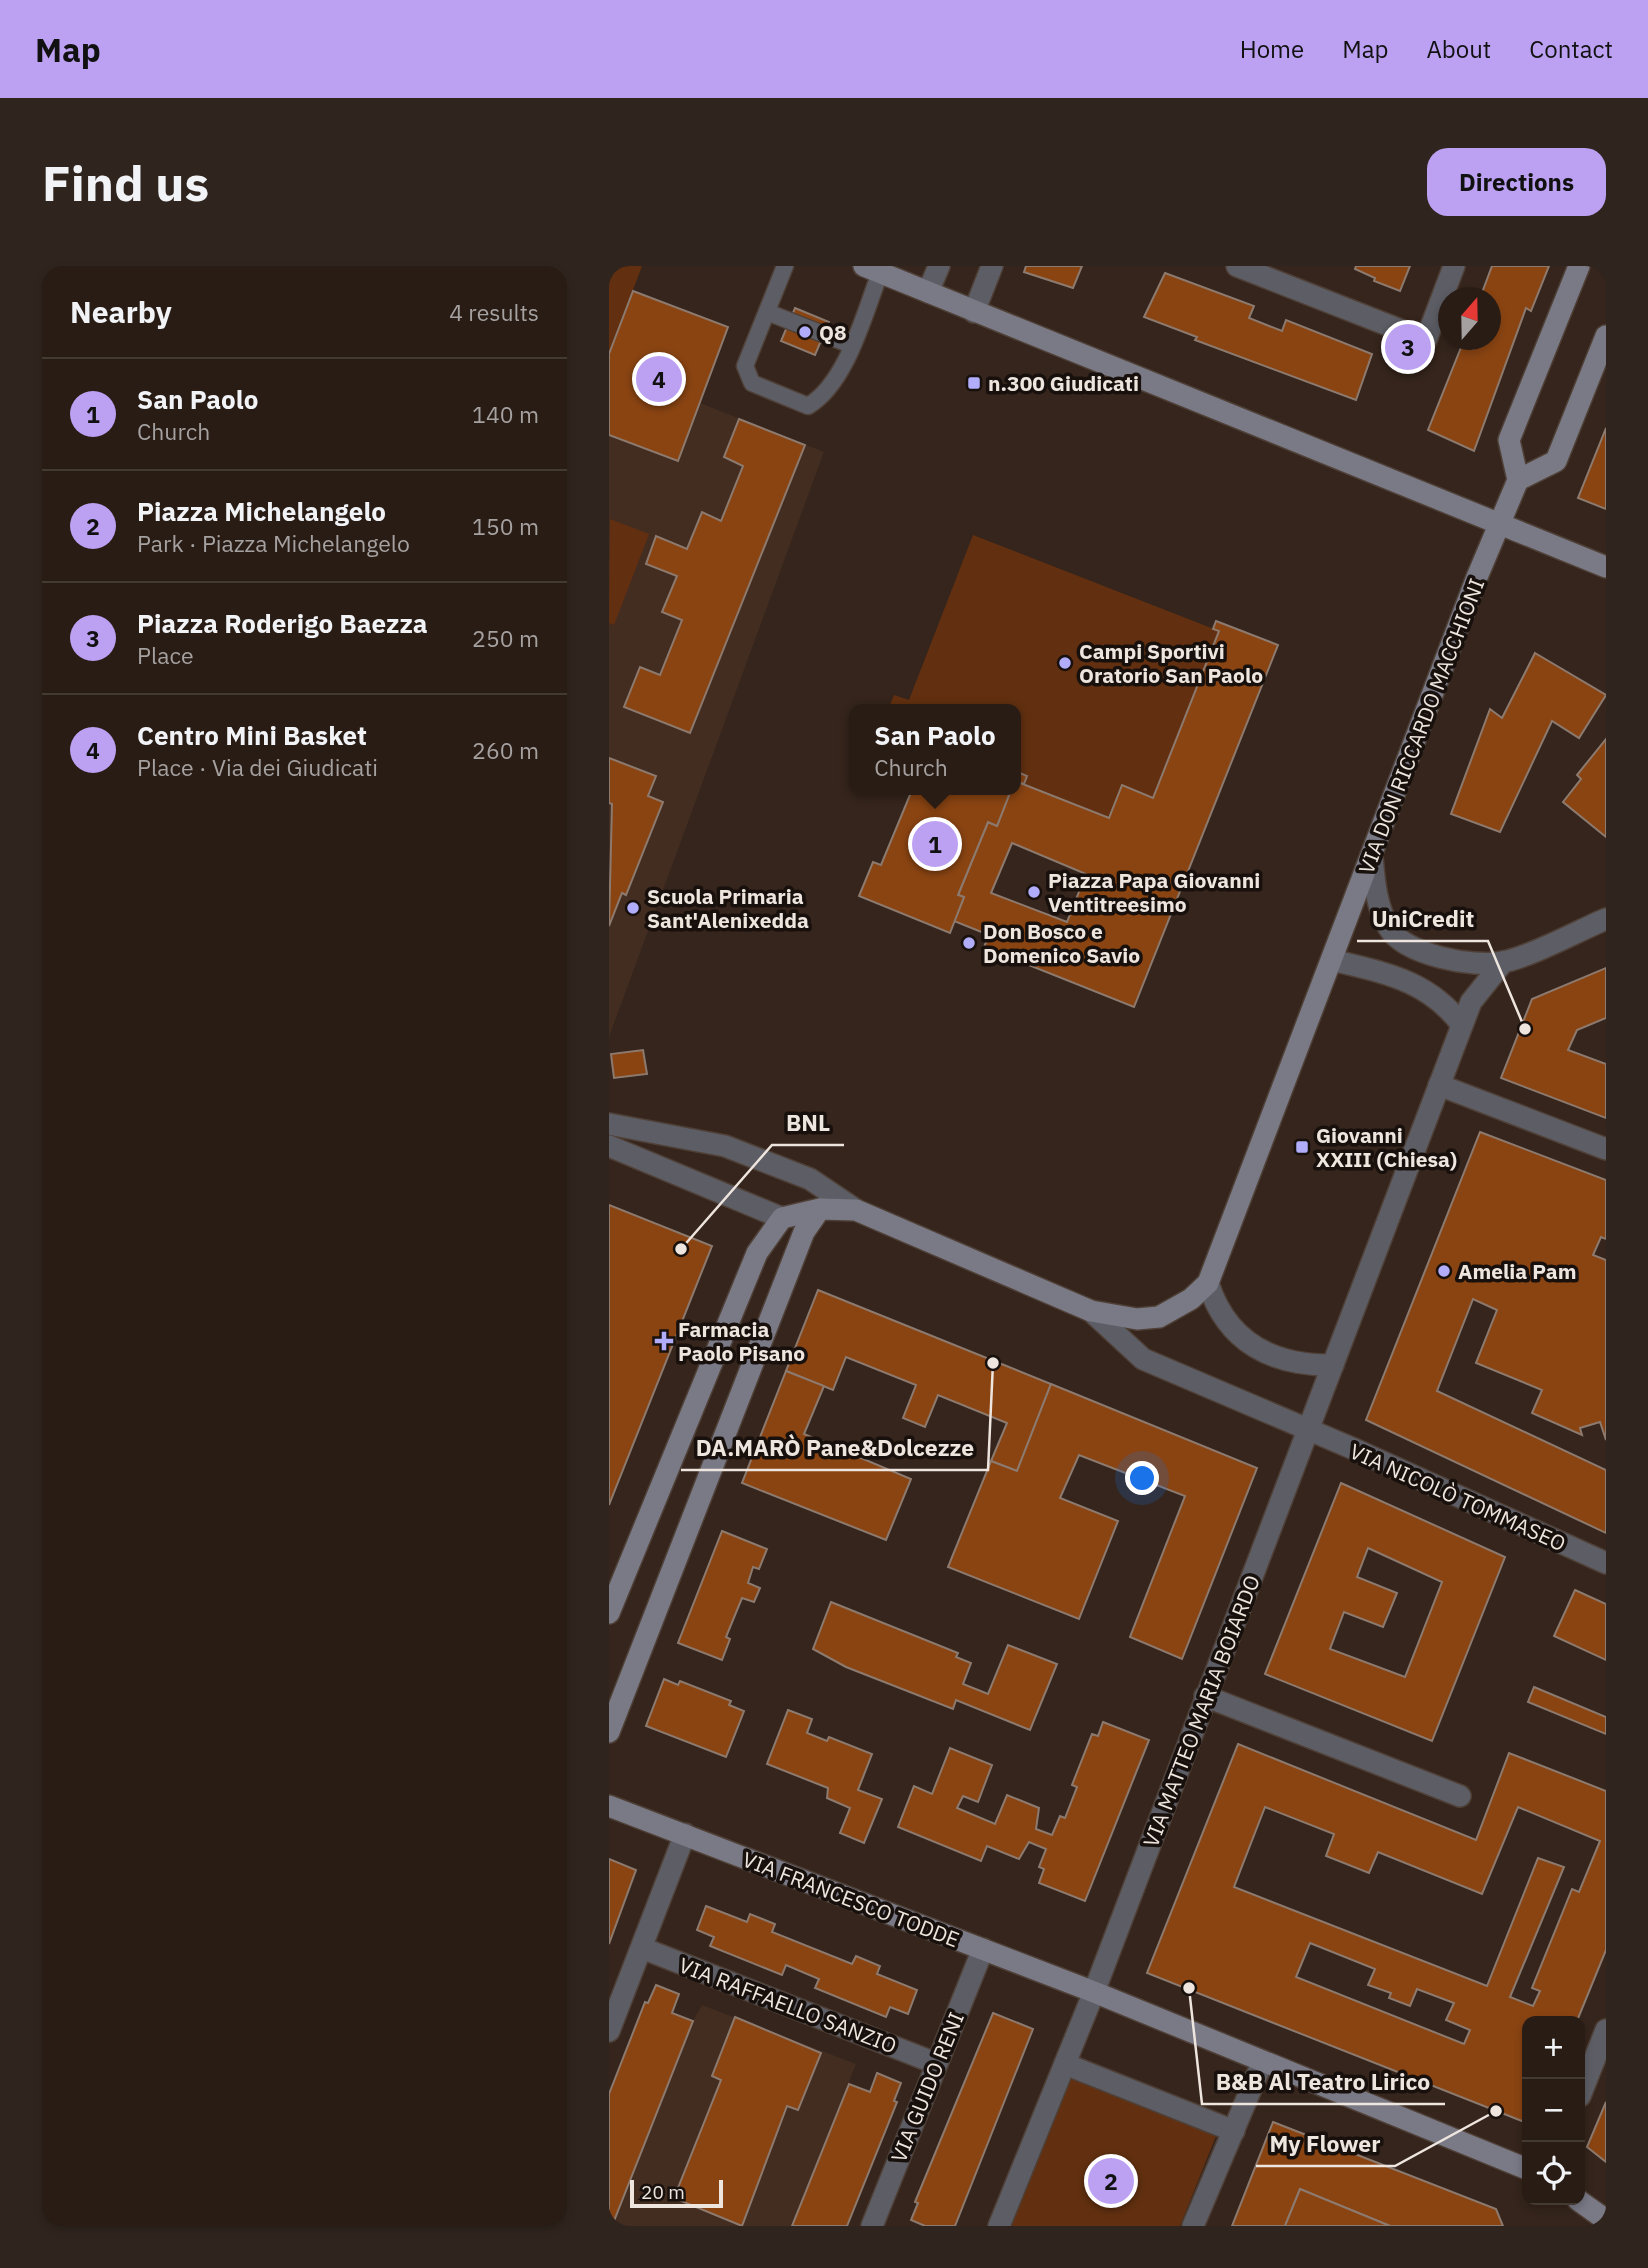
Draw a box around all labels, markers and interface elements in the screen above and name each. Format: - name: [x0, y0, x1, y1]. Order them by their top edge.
- text: Map: [35, 28, 101, 71]
- text: Home: [1240, 33, 1304, 65]
- text: Map: [1342, 33, 1388, 65]
- text: About: [1426, 33, 1491, 65]
- text: Contact: [1529, 33, 1613, 65]
- button: Directions: [1427, 148, 1606, 216]
- text: Find us: [42, 151, 209, 214]
- north arrow: [1438, 287, 1501, 350]
- text: Nearby: [70, 292, 172, 331]
- text: 4 results: [449, 297, 539, 327]
- place label: Q8: [819, 318, 847, 346]
- pin: 3: [1385, 321, 1431, 373]
- marker: Q8: [797, 324, 813, 340]
- pin: 4: [636, 353, 682, 405]
- place label: n.300 Giudicati: [988, 369, 1139, 397]
- marker: n.300 Giudicati: [966, 375, 982, 391]
- text: San Paolo: [137, 382, 258, 416]
- text: 1: [86, 399, 100, 429]
- text: 140 m: [472, 399, 539, 429]
- text: Church: [137, 416, 210, 446]
- text: Piazza Michelangelo: [137, 494, 386, 528]
- text: 2: [86, 511, 100, 541]
- text: 150 m: [472, 511, 539, 541]
- text: Park · Piazza Michelangelo: [137, 528, 410, 558]
- street label: VIA DON RICCARDO MACCHIONI: [1352, 574, 1490, 878]
- text: Piazza Roderigo Baezza: [137, 606, 428, 640]
- text: 3: [86, 623, 100, 653]
- text: 250 m: [472, 623, 539, 653]
- place label: Campi Sportivi Oratorio San Paolo: [1079, 637, 1263, 689]
- text: Place: [137, 640, 194, 670]
- marker: Campi Sportivi Oratorio San Paolo: [1057, 655, 1073, 671]
- popup: [849, 704, 1021, 795]
- text: Centro Mini Basket: [137, 718, 367, 752]
- text: San Paolo: [874, 718, 996, 752]
- text: 4: [86, 735, 100, 765]
- text: 260 m: [472, 735, 539, 765]
- text: Place · Via dei Giudicati: [137, 752, 378, 782]
- text: Church: [874, 752, 948, 782]
- pin: 1: [912, 818, 958, 870]
- place label: Piazza Papa Giovanni Ventitreesimo: [1048, 866, 1260, 918]
- place label: Scuola Primaria Sant'Alenixedda: [647, 882, 809, 934]
- marker: Piazza Papa Giovanni Ventitreesimo: [1026, 884, 1042, 900]
- callout: UniCredit: [1357, 897, 1488, 941]
- marker: Scuola Primaria Sant'Alenixedda: [625, 900, 641, 916]
- text: UniCredit: [1372, 903, 1475, 933]
- place label: Don Bosco e Domenico Savio: [983, 917, 1140, 969]
- marker: Don Bosco e Domenico Savio: [961, 935, 977, 951]
- callout: BNL: [772, 1101, 844, 1145]
- text: BNL: [786, 1107, 830, 1137]
- place label: Giovanni XXIII (Chiesa): [1316, 1121, 1457, 1173]
- marker: Giovanni XXIII (Chiesa): [1294, 1139, 1310, 1155]
- place label: Amelia Pam: [1458, 1257, 1576, 1285]
- marker: Amelia Pam: [1436, 1263, 1452, 1279]
- place label: Farmacia Paolo Pisano: [678, 1315, 805, 1367]
- marker: Farmacia Paolo Pisano: [656, 1333, 672, 1349]
- callout: DA.MARÒ Pane&Dolcezze: [681, 1426, 988, 1470]
- text: DA.MARÒ Pane&Dolcezze: [696, 1432, 974, 1462]
- street label: VIA NICOLÒ TOMMASEO: [1346, 1437, 1570, 1557]
- your location: [1125, 1461, 1159, 1495]
- street label: VIA MATTEO MARIA BOIARDO: [1136, 1571, 1266, 1851]
- street label: VIA FRANCESCO TODDE: [739, 1845, 963, 1953]
- street label: VIA RAFFAELLO SANZIO: [675, 1951, 901, 2059]
- street label: VIA GUIDO RENI: [884, 2008, 970, 2166]
- map controls: [1522, 2016, 1585, 2205]
- button: +: [1522, 2016, 1585, 2079]
- callout: B&B Al Teatro Lirico: [1202, 2060, 1445, 2104]
- text: B&B Al Teatro Lirico: [1216, 2066, 1430, 2096]
- button: −: [1522, 2079, 1585, 2142]
- callout: My Flower: [1256, 2122, 1395, 2166]
- text: My Flower: [1269, 2128, 1381, 2158]
- button: locate: [1522, 2142, 1585, 2205]
- pin: 2: [1088, 2155, 1134, 2207]
- scale bar: [630, 2177, 723, 2209]
- text: 20 m: [641, 2180, 685, 2204]

